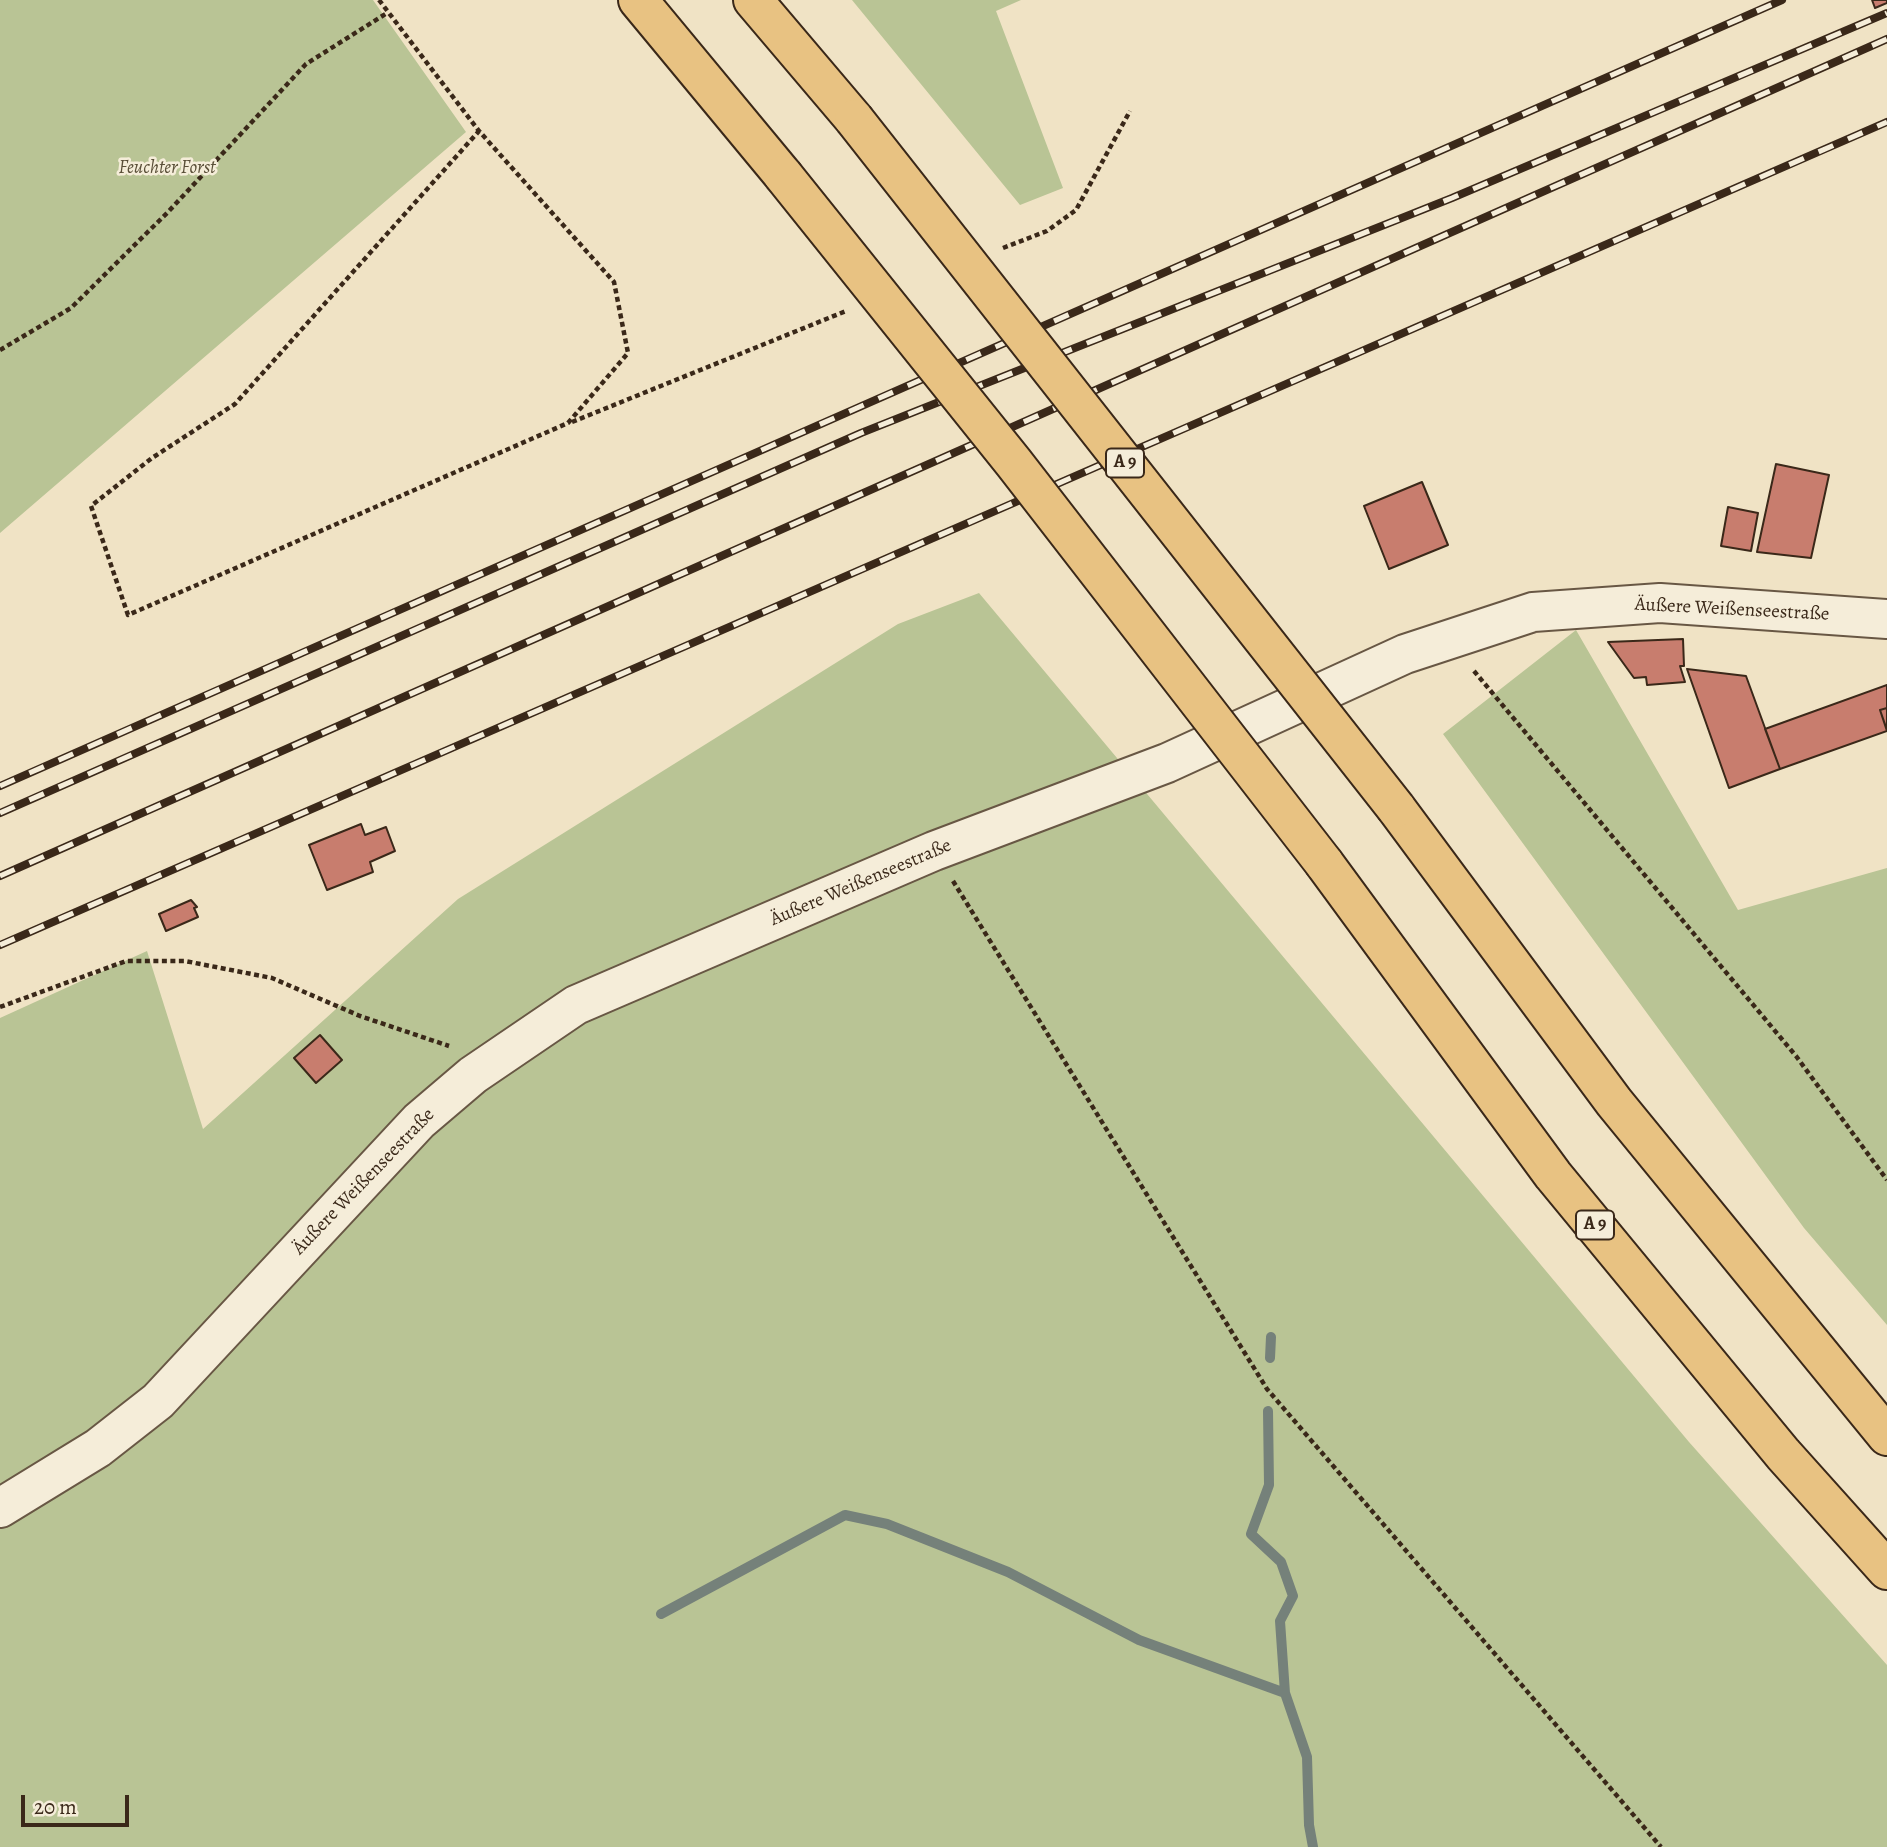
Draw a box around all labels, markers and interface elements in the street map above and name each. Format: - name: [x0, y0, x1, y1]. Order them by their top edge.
- park label: Feuchter Forst: [118, 157, 216, 179]
- road number: A 9: [1106, 448, 1144, 477]
- street label: Äußere Weißenseestraße: [1634, 594, 1830, 626]
- street label: Äußere Weißenseestraße: [767, 834, 955, 932]
- street label: Äußere Weißenseestraße: [288, 1104, 440, 1260]
- road number: A 9: [1576, 1210, 1614, 1240]
- scale bar: [24, 1780, 133, 1824]
- text: 20 m: [34, 1793, 77, 1821]

